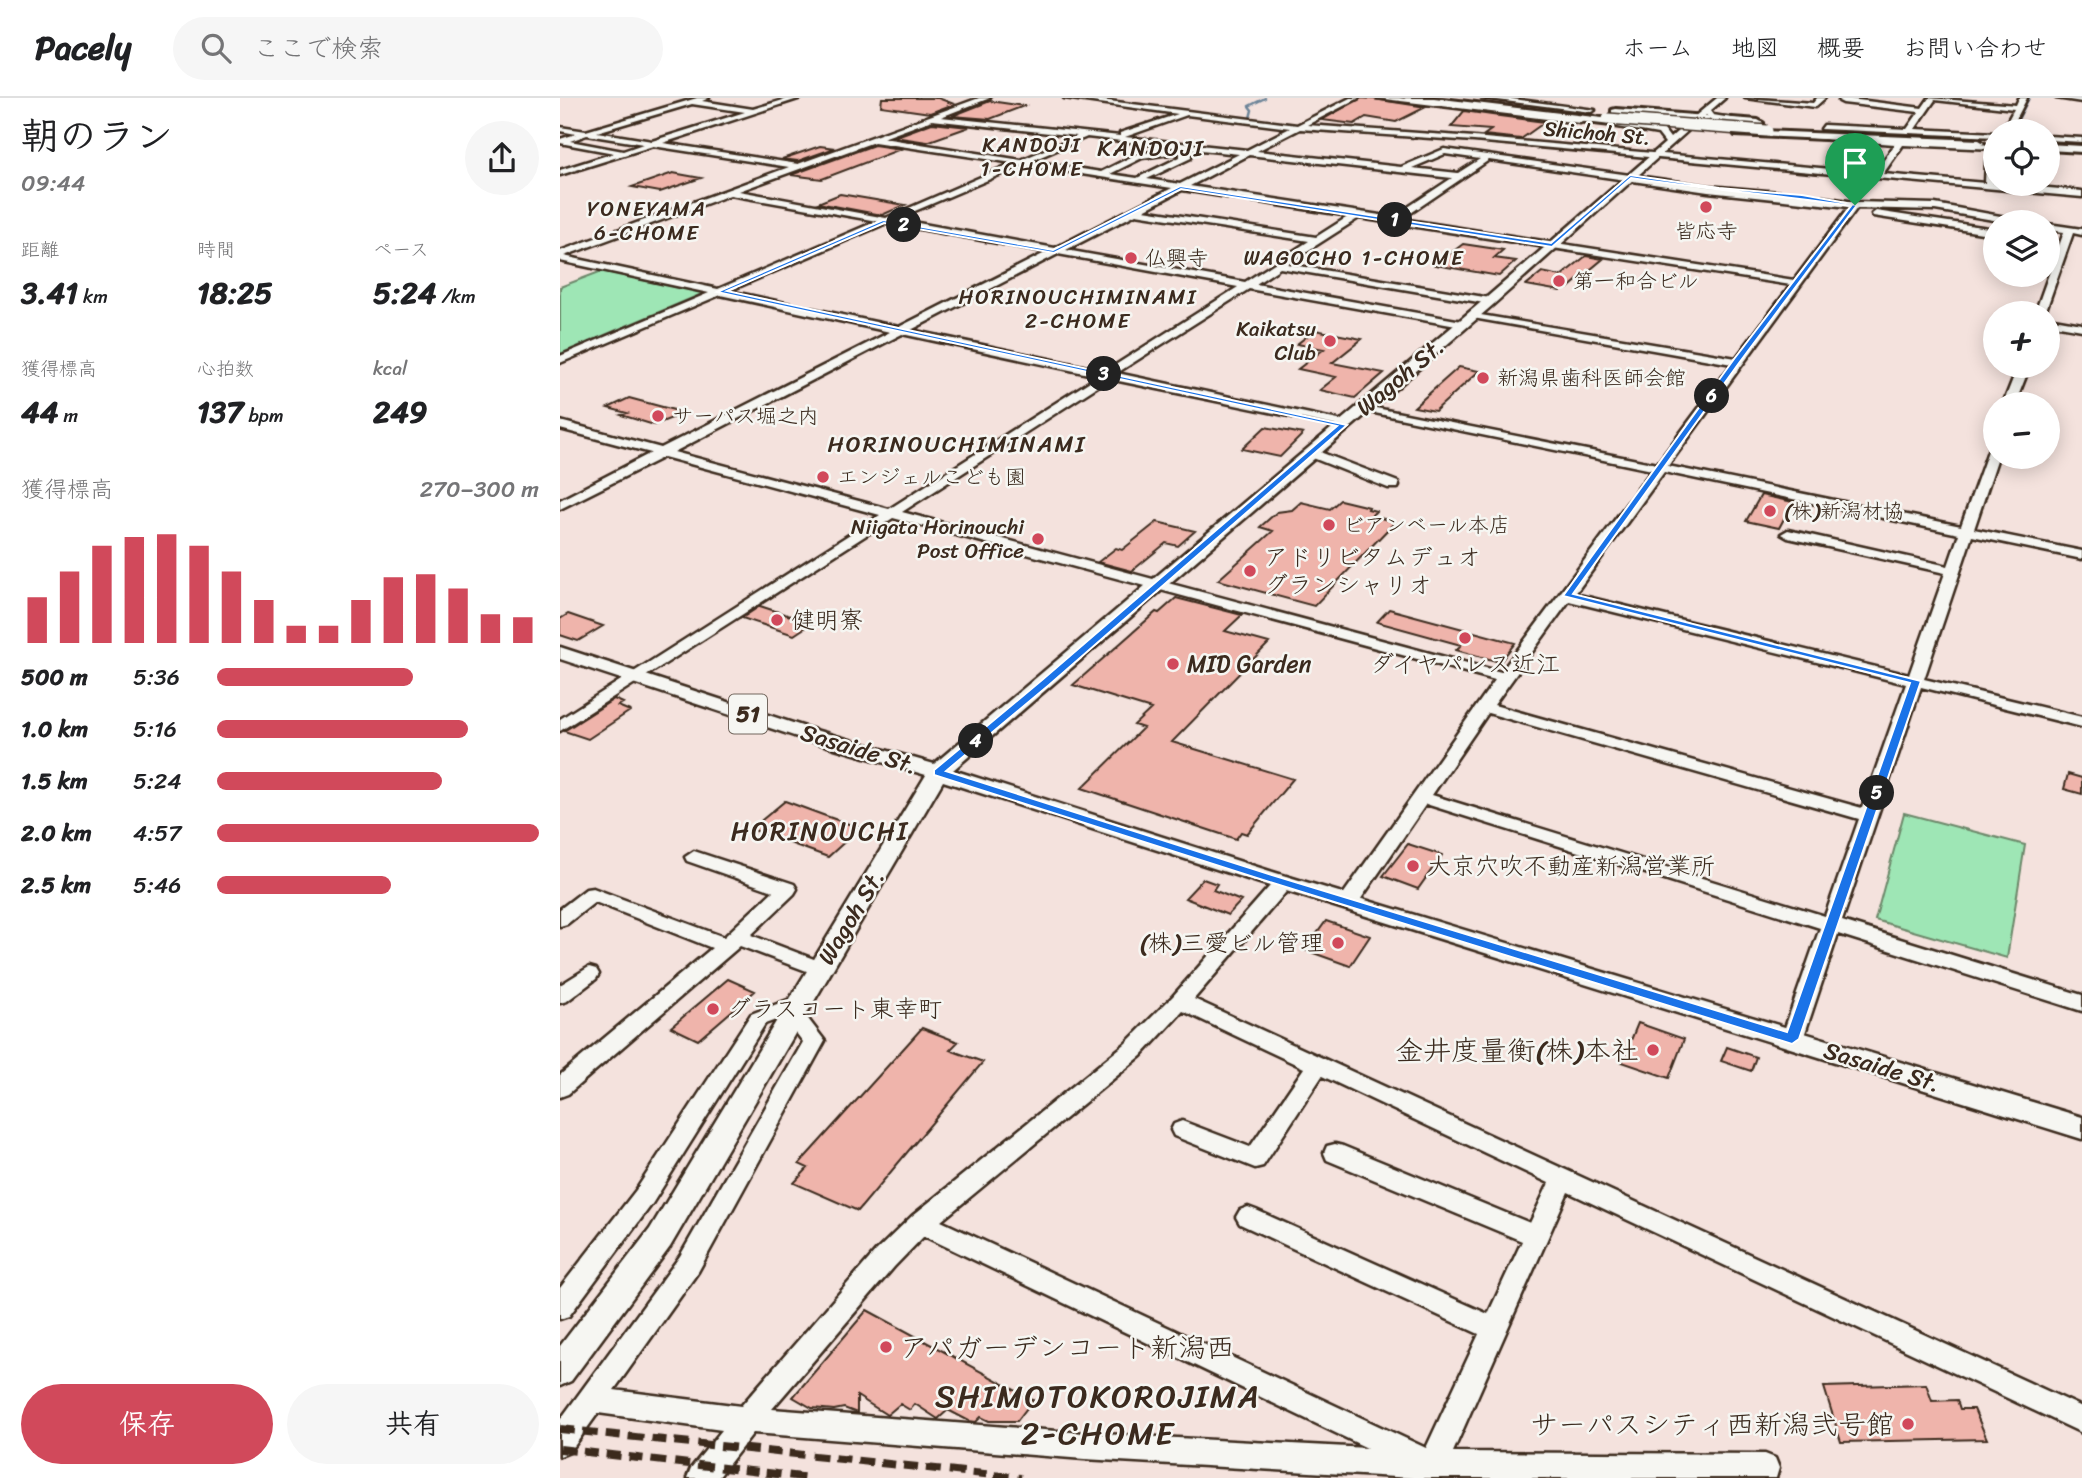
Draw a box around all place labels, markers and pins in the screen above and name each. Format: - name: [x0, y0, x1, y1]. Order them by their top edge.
- pin: [1825, 133, 1885, 205]
- marker: 皆応寺: [1698, 199, 1714, 215]
- pin: 1: [1378, 202, 1412, 238]
- pin: 2: [886, 208, 922, 242]
- place label: 皆応寺: [1675, 212, 1738, 250]
- place label: 仏興寺: [1145, 239, 1208, 277]
- marker: 仏興寺: [1123, 250, 1139, 266]
- place label: 第一和合ビル: [1573, 262, 1699, 300]
- marker: 第一和合ビル: [1551, 273, 1567, 289]
- place label: Kaikatsu Club: [1236, 310, 1317, 372]
- marker: Kaikatsu Club: [1322, 333, 1338, 349]
- pin: 3: [1086, 356, 1122, 392]
- place label: 新潟県歯科医師会館: [1497, 359, 1686, 397]
- marker: 新潟県歯科医師会館: [1475, 370, 1491, 386]
- pin: 6: [1694, 378, 1730, 414]
- place label: サーパス堀之内: [672, 397, 819, 435]
- marker: サーパス堀之内: [650, 408, 666, 424]
- place label: エンジェルこども園: [837, 458, 1026, 496]
- marker: エンジェルこども園: [815, 469, 831, 485]
- place label: (株)新潟材協: [1784, 492, 1904, 530]
- marker: (株)新潟材協: [1762, 503, 1778, 519]
- place label: ビアンベール本店: [1343, 506, 1510, 544]
- place label: Niigata Horinouchi Post Office: [851, 508, 1025, 570]
- marker: ビアンベール本店: [1321, 517, 1337, 533]
- marker: Niigata Horinouchi Post Office: [1030, 531, 1046, 547]
- place label: アドリビタムデュオ グランシャリオ: [1264, 536, 1481, 606]
- marker: アドリビタムデュオ グランシャリオ: [1242, 563, 1258, 579]
- place label: 健明寮: [791, 599, 863, 641]
- marker: 健明寮: [769, 612, 785, 628]
- marker: ダイヤパレス近江: [1457, 630, 1473, 646]
- place label: MID Garden: [1187, 643, 1312, 685]
- place label: ダイヤパレス近江: [1370, 643, 1560, 685]
- marker: MID Garden: [1165, 656, 1181, 672]
- pin: 4: [958, 724, 994, 758]
- pin: 5: [1860, 776, 1894, 810]
- place label: 大京穴吹不動産新潟営業所: [1427, 845, 1715, 887]
- marker: 大京穴吹不動産新潟営業所: [1405, 858, 1421, 874]
- place label: (株)三愛ビル管理: [1139, 922, 1324, 964]
- marker: (株)三愛ビル管理: [1330, 935, 1346, 951]
- place label: グラスコート東幸町: [727, 988, 942, 1030]
- marker: グラスコート東幸町: [705, 1001, 721, 1017]
- place label: 金井度量衡(株)本社: [1395, 1026, 1639, 1075]
- marker: 金井度量衡(株)本社: [1645, 1042, 1661, 1058]
- place label: アパガーデンコート新潟西: [900, 1323, 1234, 1372]
- marker: アパガーデンコート新潟西: [878, 1339, 894, 1355]
- place label: サーパスシティ西新潟弐号館: [1530, 1400, 1894, 1449]
- marker: サーパスシティ西新潟弐号館: [1900, 1416, 1916, 1432]

